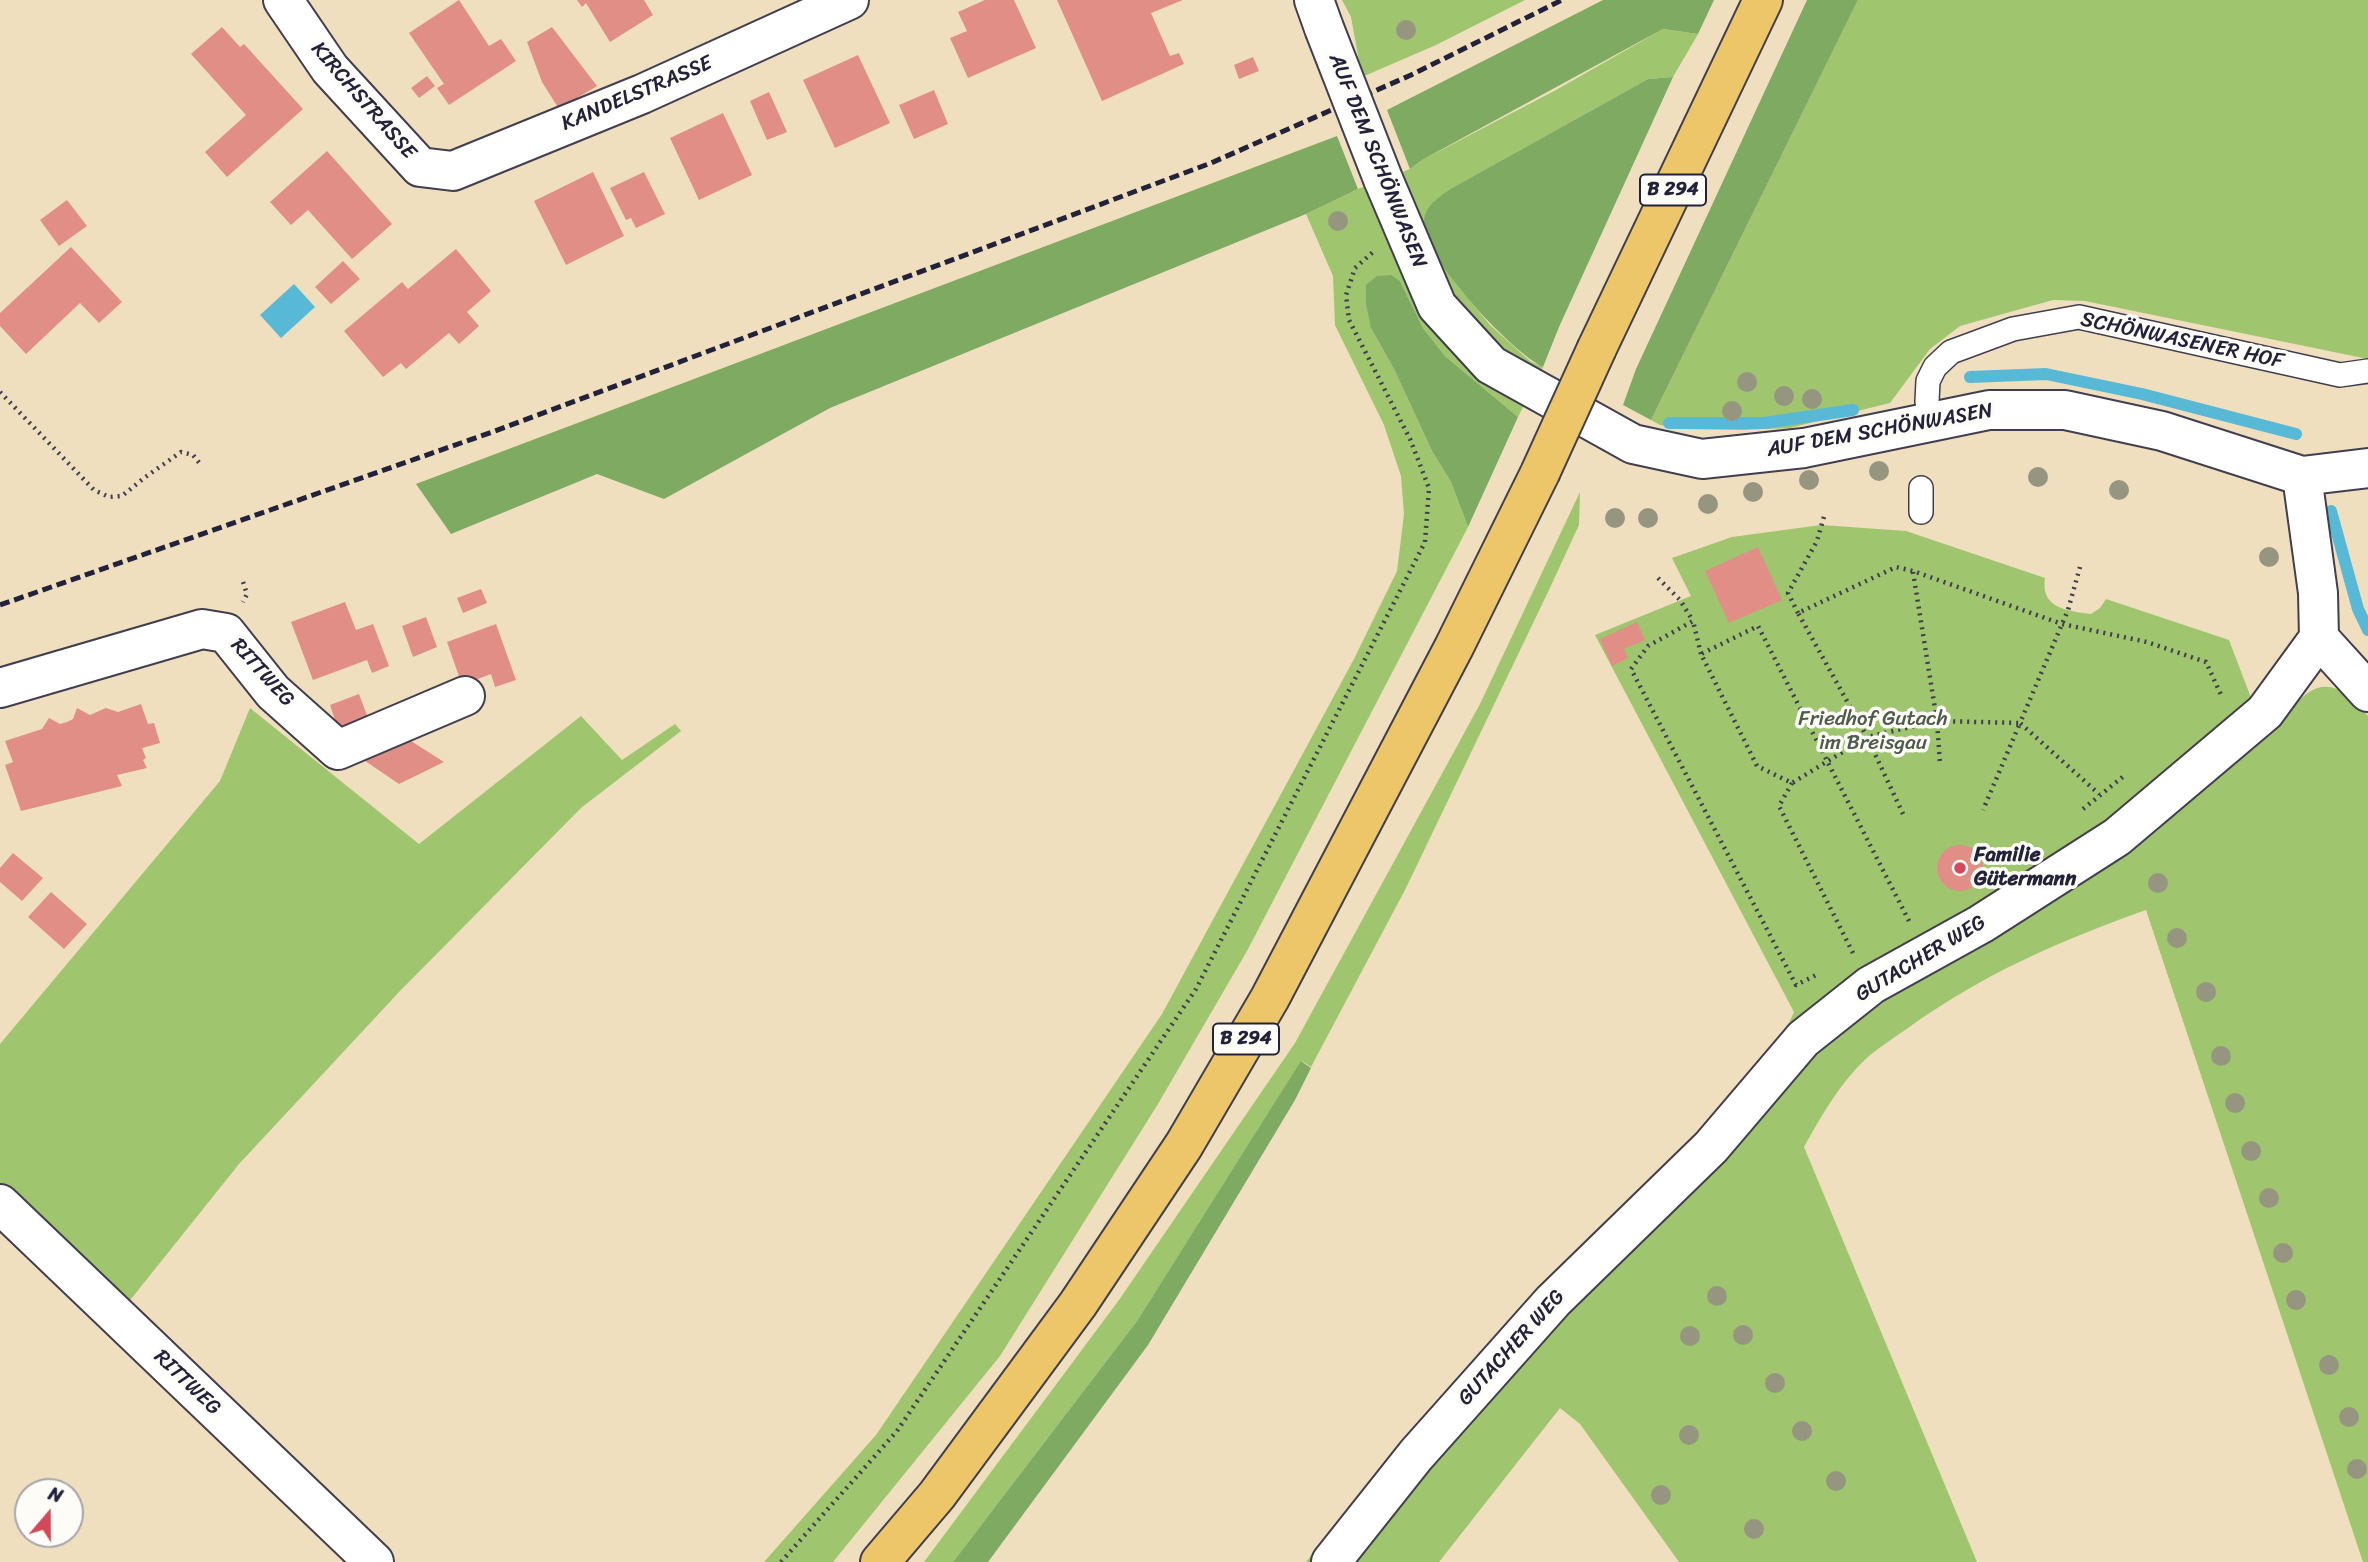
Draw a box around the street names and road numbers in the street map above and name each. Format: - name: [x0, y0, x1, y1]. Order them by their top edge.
- street label: KIRCHSTRASSE: [305, 37, 421, 165]
- street label: AUF DEM SCHÖNWASEN: [1322, 50, 1432, 272]
- street label: KANDELSTRASSE: [558, 51, 716, 137]
- road number: B 294: [1640, 174, 1706, 206]
- street label: SCHÖNWASENER HOF: [2078, 307, 2286, 375]
- street label: AUF DEM SCHÖNWASEN: [1765, 399, 1995, 463]
- street label: RITTWEG: [225, 634, 299, 712]
- street label: GUTACHER WEG: [1851, 910, 1991, 1008]
- road number: B 294: [1213, 1023, 1279, 1054]
- street label: GUTACHER WEG: [1453, 1285, 1571, 1411]
- street label: RITTWEG: [148, 1345, 226, 1421]

